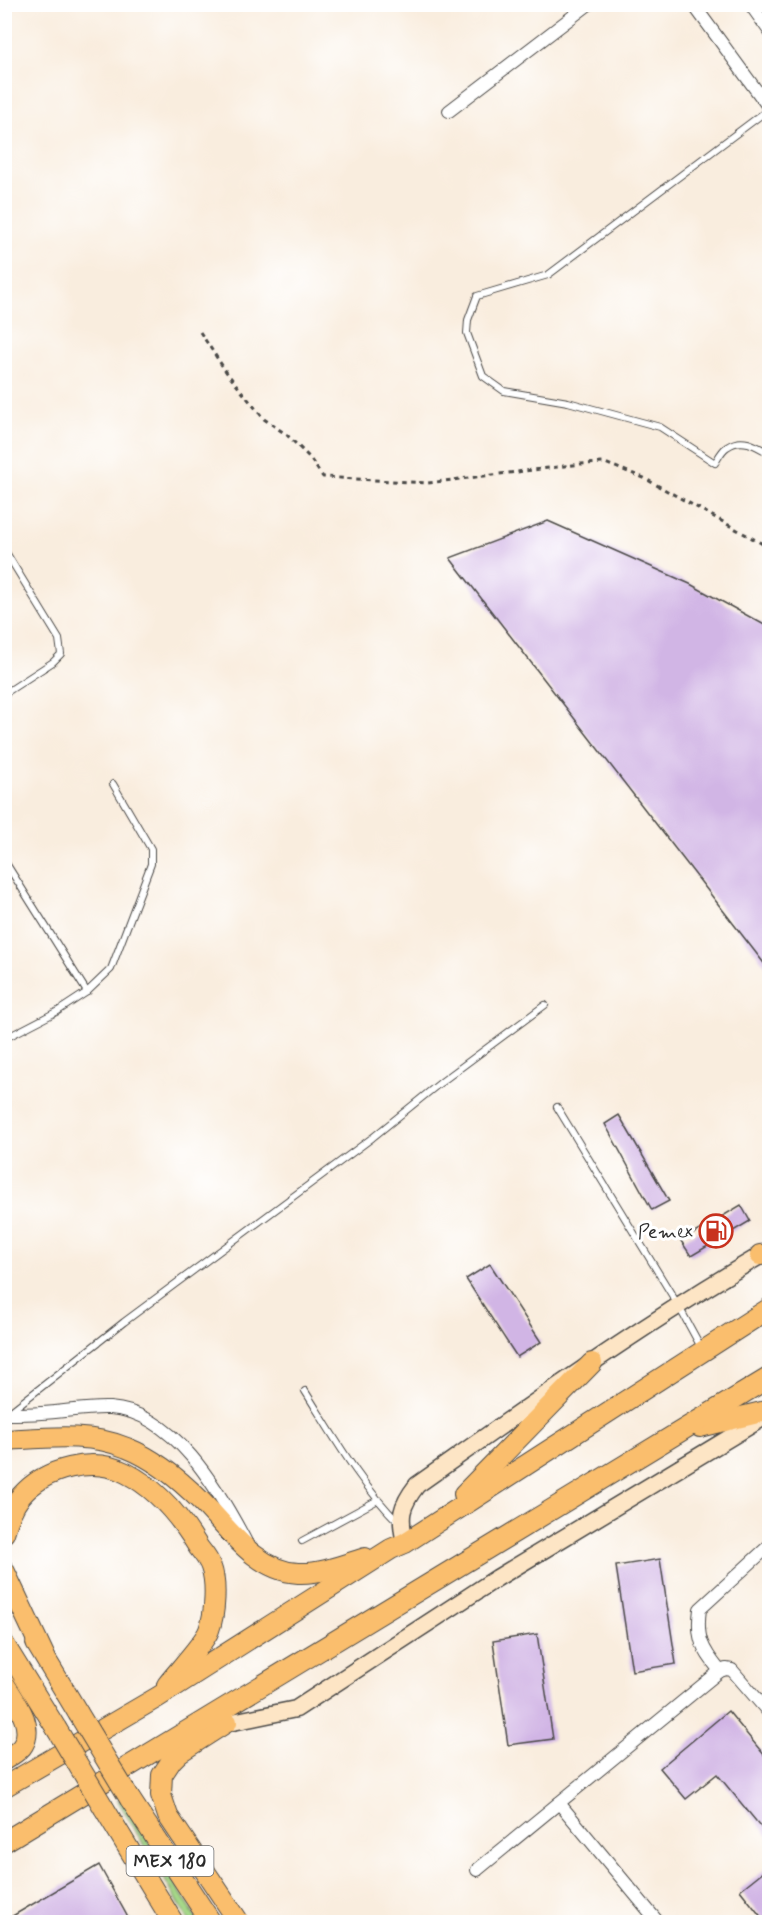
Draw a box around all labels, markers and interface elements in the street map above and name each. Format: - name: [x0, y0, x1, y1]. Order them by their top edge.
- fuel station icon: Pemex: [698, 1213, 734, 1249]
- place label: Pemex: [638, 1219, 693, 1246]
- road number: MEX 180: [126, 1846, 213, 1876]

